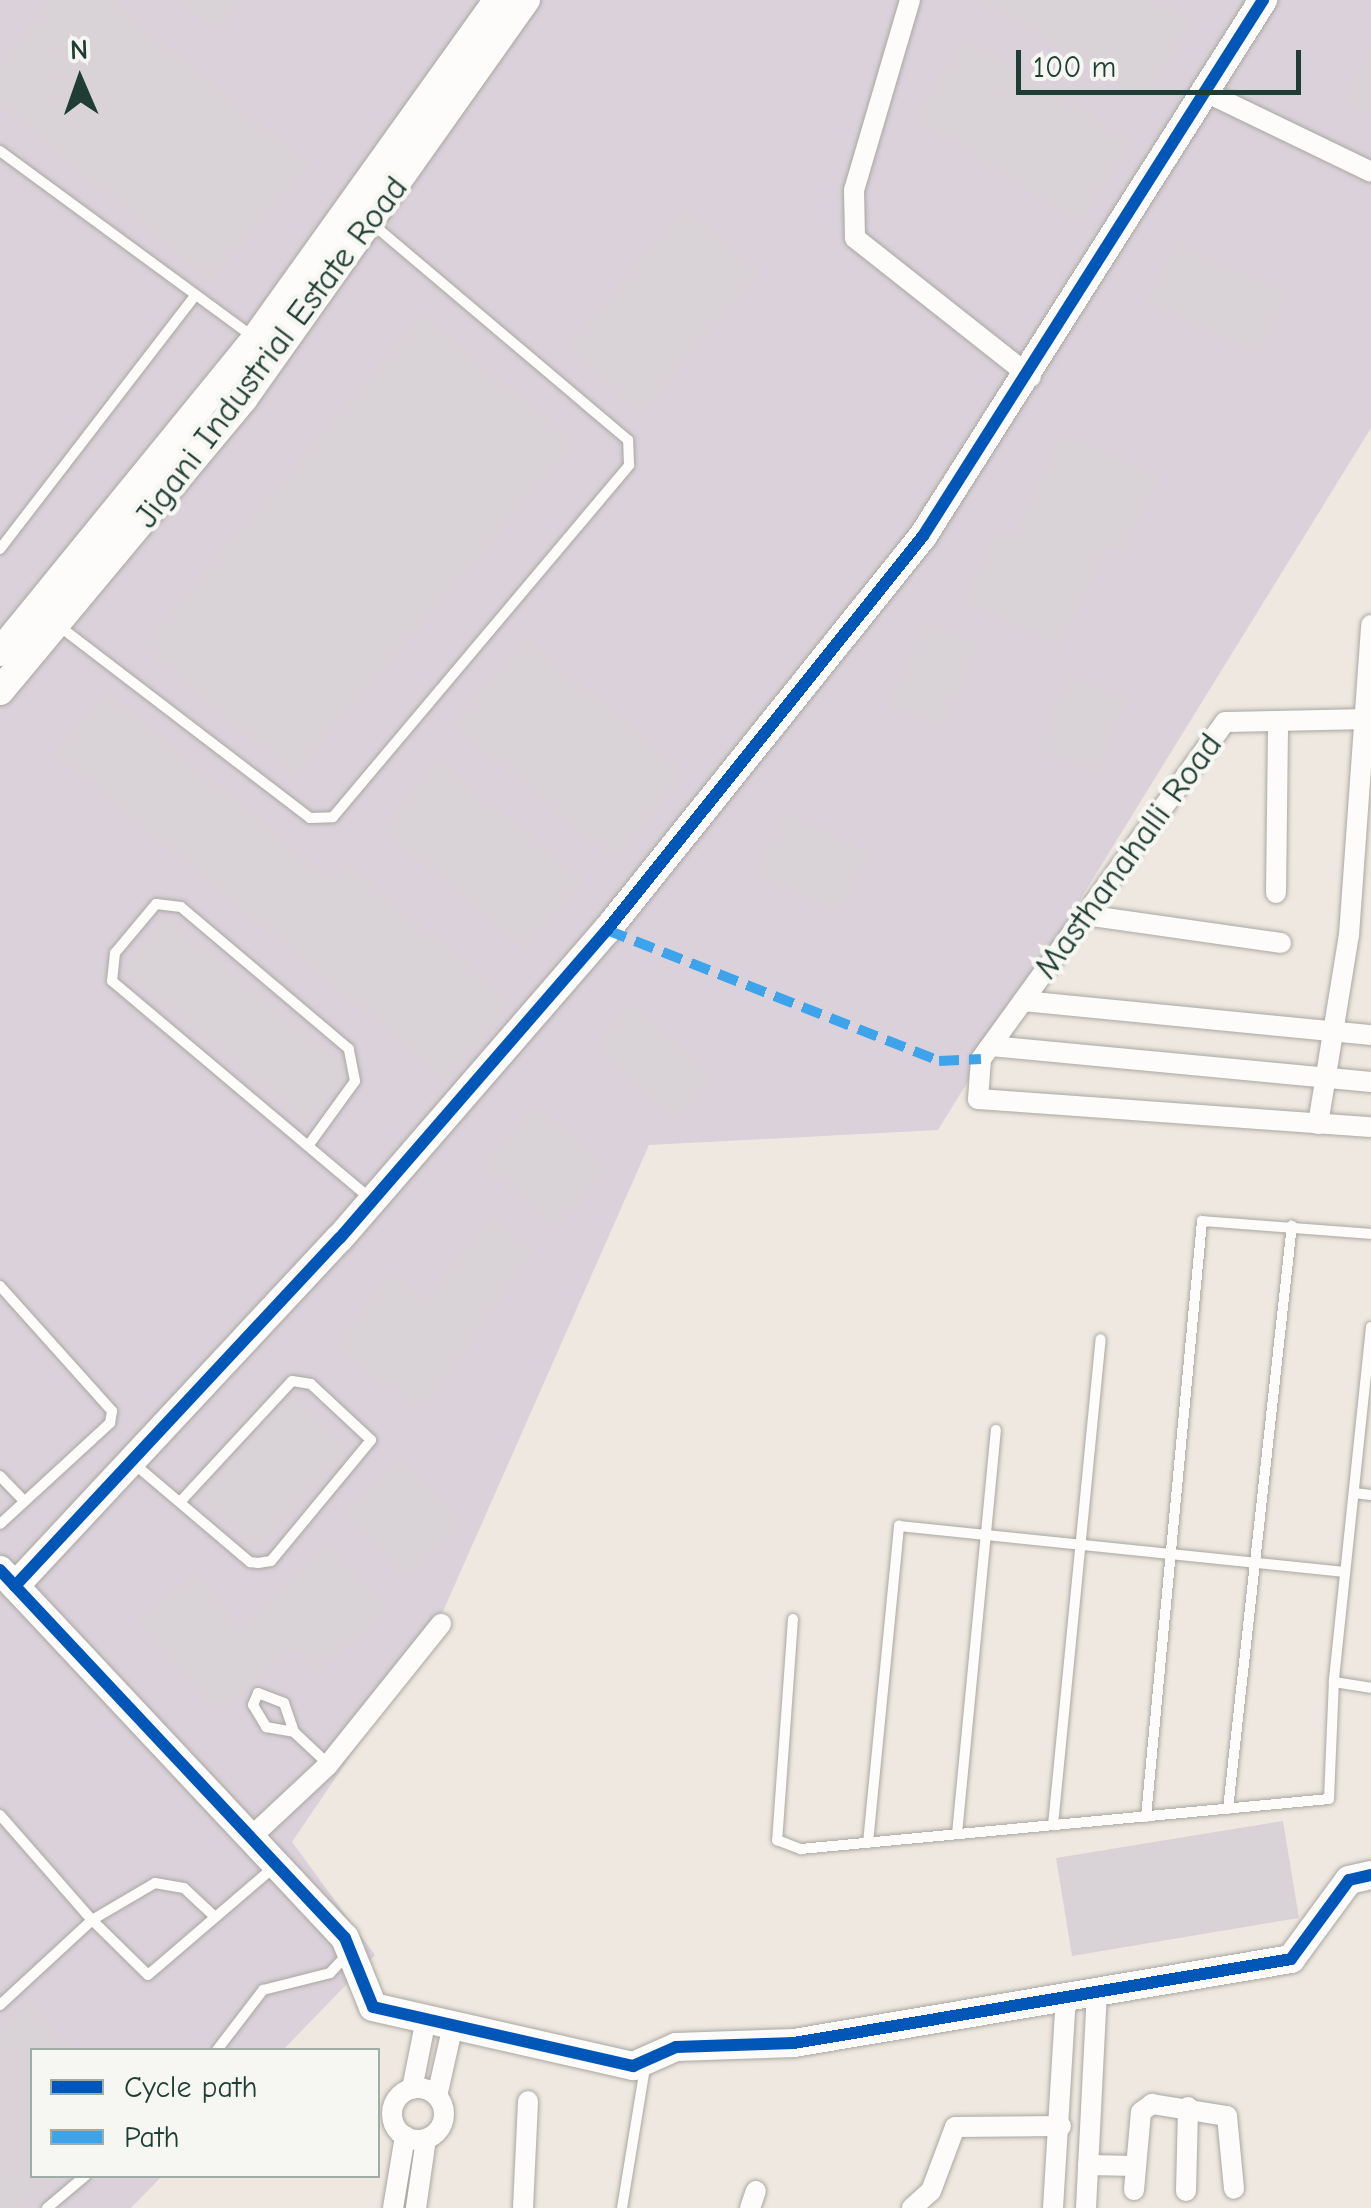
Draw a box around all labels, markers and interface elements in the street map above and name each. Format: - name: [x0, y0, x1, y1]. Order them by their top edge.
- north arrow: [30, 30, 130, 130]
- scale bar: [1021, 30, 1306, 92]
- text: N: [69, 34, 89, 66]
- text: 100 m: [1033, 50, 1116, 85]
- street label: Jigani Industrial Estate Road: [125, 168, 417, 536]
- street label: Masthanahalli Road: [1025, 725, 1231, 987]
- legend: [30, 2048, 380, 2178]
- text: Cycle path: [124, 2070, 258, 2105]
- text: Path: [124, 2120, 180, 2155]

